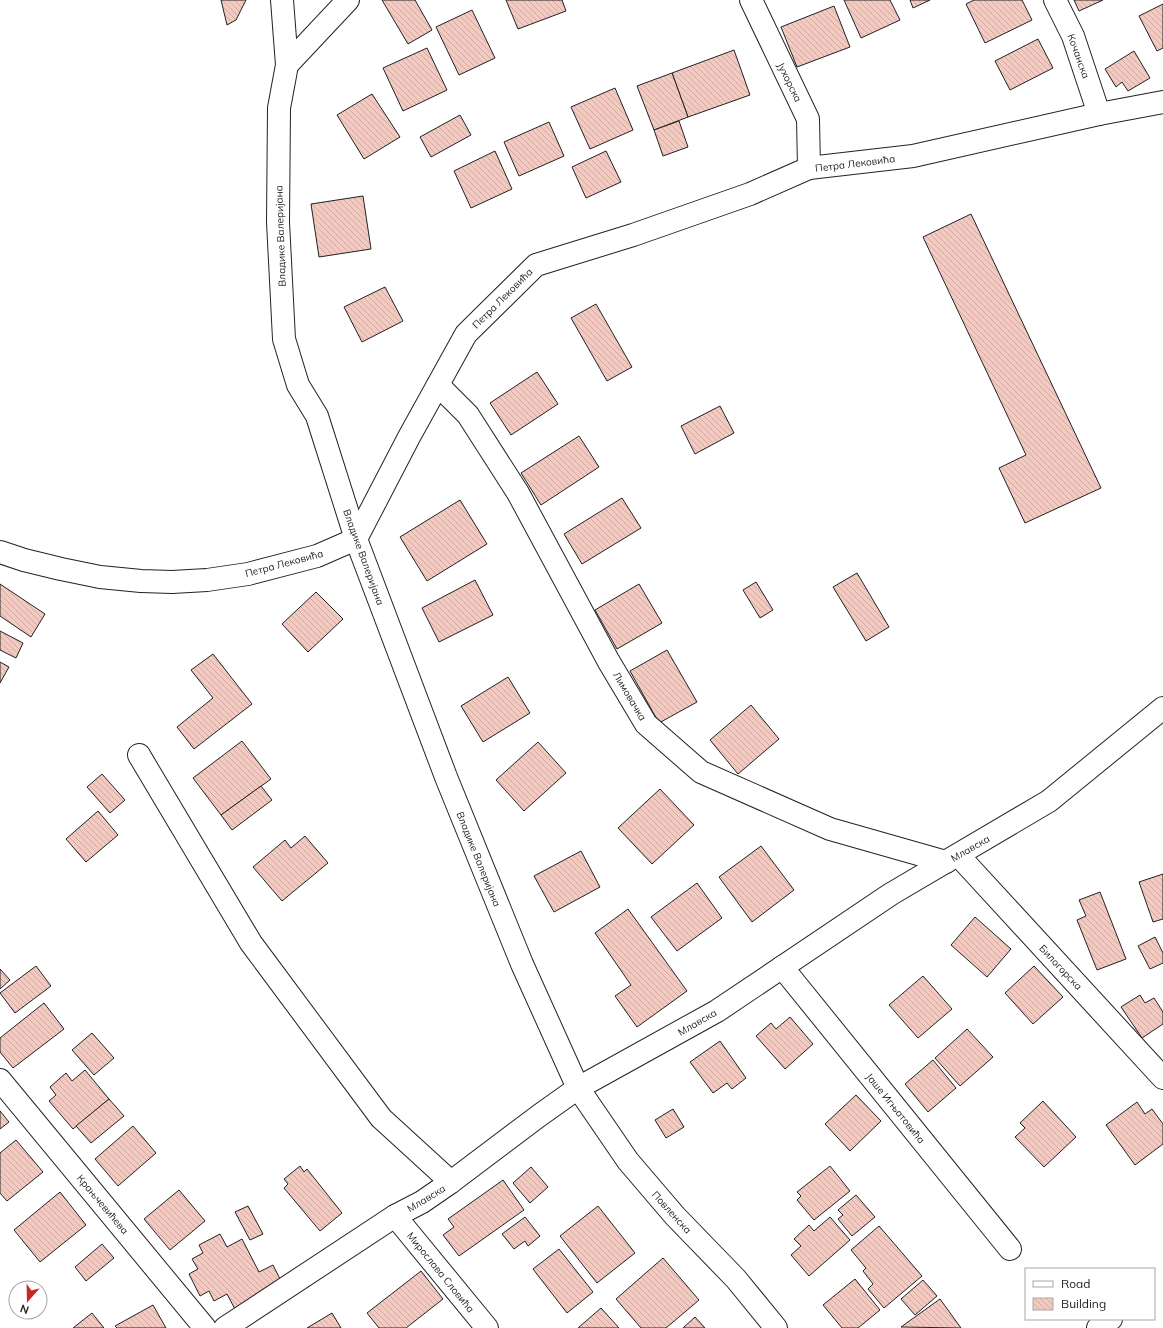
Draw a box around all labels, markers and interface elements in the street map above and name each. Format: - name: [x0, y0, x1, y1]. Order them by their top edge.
- street label: Кочанска: [1064, 32, 1093, 80]
- street label: Јухорска: [774, 60, 805, 104]
- street label: Петра Лековића: [814, 152, 896, 175]
- street label: Владике Валеријана: [272, 185, 289, 287]
- street label: Петра Лековића: [469, 265, 535, 331]
- street label: Владике Валеријана: [340, 507, 387, 607]
- street label: Петра Лековића: [244, 547, 325, 580]
- street label: Лимовачка: [610, 669, 649, 723]
- street label: Владике Валеријана: [454, 810, 504, 909]
- street label: Млавска: [949, 832, 992, 865]
- street label: Билогорска: [1036, 942, 1085, 993]
- street label: Млавска: [676, 1006, 719, 1039]
- street label: Јаше Игњатовића: [863, 1071, 928, 1146]
- street label: Крањчевићева: [74, 1172, 131, 1237]
- street label: Млавска: [405, 1182, 448, 1215]
- street label: Повленска: [649, 1188, 694, 1236]
- street label: Мирослава Словића: [404, 1229, 477, 1315]
- legend: [1025, 1268, 1155, 1320]
- text: Road: [1061, 1276, 1090, 1291]
- north arrow: [8, 1280, 48, 1320]
- text: Building: [1061, 1296, 1106, 1311]
- text: N: [18, 1301, 31, 1317]

